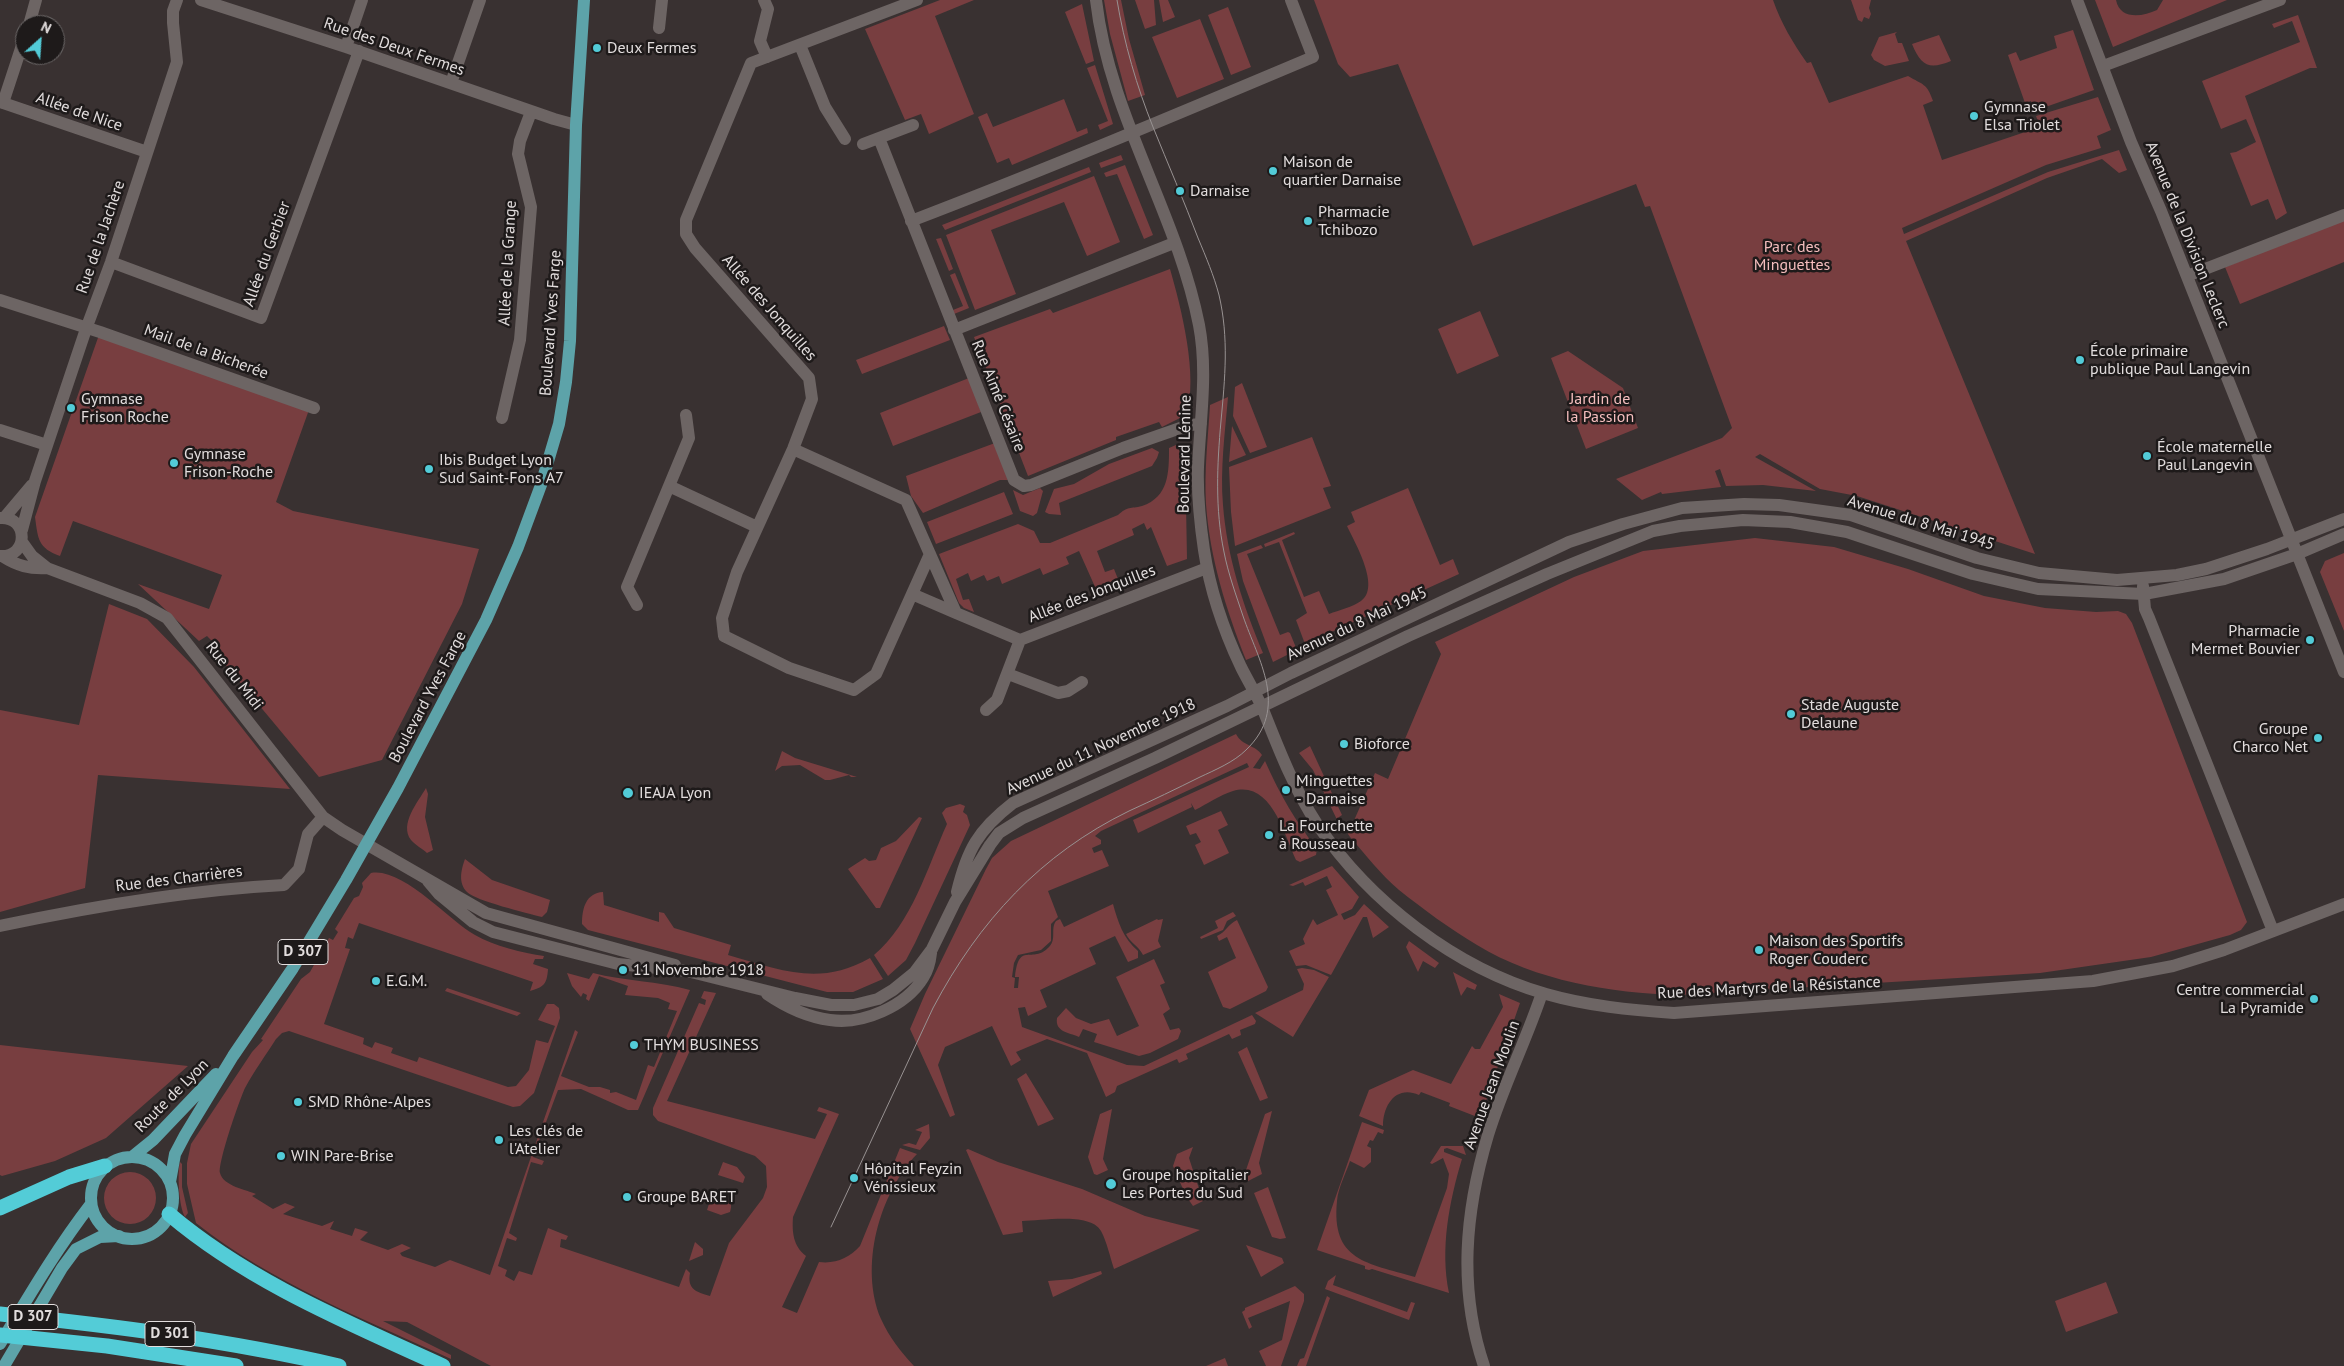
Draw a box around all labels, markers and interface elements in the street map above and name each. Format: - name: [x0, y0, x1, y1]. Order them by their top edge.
- street label: Rue des Deux Fermes: [321, 14, 467, 80]
- north arrow: [15, 15, 65, 65]
- text: N: [38, 17, 54, 38]
- place label: Deux Fermes: [607, 38, 696, 58]
- marker: Deux Fermes: [591, 42, 603, 54]
- street label: Allée de Nice: [33, 88, 125, 136]
- place label: Gymnase Elsa Triolet: [1984, 97, 2060, 135]
- marker: Gymnase Elsa Triolet: [1968, 110, 1980, 122]
- street label: Avenue de la Division Leclerc: [2141, 139, 2233, 331]
- place label: Maison de quartier Darnaise: [1283, 152, 1401, 190]
- marker: Maison de quartier Darnaise: [1267, 165, 1279, 177]
- street label: Rue de la Jachère: [73, 178, 129, 296]
- place label: Darnaise: [1190, 181, 1250, 201]
- marker: Darnaise: [1174, 185, 1186, 197]
- street label: Allée du Gerbier: [239, 199, 295, 309]
- street label: Allée de la Grange: [495, 200, 521, 326]
- place label: Pharmacie Tchibozo: [1318, 202, 1390, 240]
- marker: Pharmacie Tchibozo: [1302, 215, 1314, 227]
- park label: Parc des Minguettes: [1754, 237, 1830, 275]
- street label: Boulevard Yves Farge: [536, 249, 566, 397]
- street label: Allée des Jonquilles: [718, 251, 820, 365]
- street label: Mail de la Bicherée: [141, 321, 271, 383]
- street label: Rue Aimé Césaire: [967, 337, 1029, 455]
- place label: École primaire publique Paul Langevin: [2090, 341, 2250, 379]
- marker: École primaire publique Paul Langevin: [2074, 354, 2086, 366]
- place label: Gymnase Frison Roche: [81, 389, 169, 427]
- park label: Jardin de la Passion: [1566, 389, 1634, 427]
- street label: Boulevard Lénine: [1174, 395, 1196, 513]
- marker: Gymnase Frison Roche: [65, 402, 77, 414]
- place label: École maternelle Paul Langevin: [2157, 437, 2272, 475]
- place label: Gymnase Frison-Roche: [184, 444, 273, 482]
- place label: Ibis Budget Lyon Sud Saint-Fons A7: [439, 450, 564, 488]
- marker: École maternelle Paul Langevin: [2141, 450, 2153, 462]
- marker: Gymnase Frison-Roche: [168, 457, 180, 469]
- marker: Ibis Budget Lyon Sud Saint-Fons A7: [423, 463, 435, 475]
- street label: Avenue du 8 Mai 1945: [1845, 491, 1997, 555]
- street label: Allée des Jonquilles: [1026, 561, 1158, 627]
- street label: Avenue du 8 Mai 1945: [1284, 583, 1430, 665]
- place label: Pharmacie Mermet Bouvier: [2191, 621, 2300, 659]
- street label: Boulevard Yves Farge: [385, 628, 471, 766]
- marker: Pharmacie Mermet Bouvier: [2304, 634, 2316, 646]
- street label: Rue du Midi: [201, 638, 267, 714]
- street label: Avenue du 11 Novembre 1918: [1003, 695, 1199, 799]
- place label: Stade Auguste Delaune: [1801, 695, 1899, 733]
- marker: Stade Auguste Delaune: [1785, 708, 1797, 720]
- place label: Groupe Charco Net: [2233, 719, 2308, 757]
- marker: Groupe Charco Net: [2312, 732, 2324, 744]
- place label: Bioforce: [1354, 734, 1410, 754]
- marker: Bioforce: [1338, 738, 1350, 750]
- place label: Minguettes - Darnaise: [1296, 771, 1373, 809]
- place label: IEAJA Lyon: [639, 783, 711, 803]
- marker: Minguettes - Darnaise: [1280, 784, 1292, 796]
- marker: IEAJA Lyon: [621, 786, 635, 800]
- place label: La Fourchette à Rousseau: [1279, 816, 1373, 854]
- marker: La Fourchette à Rousseau: [1263, 829, 1275, 841]
- street label: Rue des Charrières: [115, 862, 243, 896]
- place label: Maison des Sportifs Roger Couderc: [1769, 931, 1903, 969]
- road number: D 307: [278, 940, 328, 964]
- marker: Maison des Sportifs Roger Couderc: [1753, 944, 1765, 956]
- place label: 11 Novembre 1918: [633, 960, 764, 980]
- marker: 11 Novembre 1918: [617, 964, 629, 976]
- place label: E.G.M.: [386, 971, 427, 991]
- street label: Rue des Martyrs de la Résistance: [1657, 973, 1881, 1003]
- marker: E.G.M.: [370, 975, 382, 987]
- place label: Centre commercial La Pyramide: [2176, 980, 2304, 1018]
- marker: Centre commercial La Pyramide: [2308, 993, 2320, 1005]
- street label: Avenue Jean Moulin: [1460, 1018, 1524, 1152]
- place label: THYM BUSINESS: [644, 1035, 759, 1055]
- marker: THYM BUSINESS: [628, 1039, 640, 1051]
- street label: Route de Lyon: [131, 1055, 213, 1137]
- place label: SMD Rhône-Alpes: [308, 1092, 431, 1112]
- marker: SMD Rhône-Alpes: [292, 1096, 304, 1108]
- place label: Les clés de l'Atelier: [509, 1121, 583, 1159]
- marker: Les clés de l'Atelier: [493, 1134, 505, 1146]
- place label: WIN Pare-Brise: [291, 1146, 394, 1166]
- marker: WIN Pare-Brise: [275, 1150, 287, 1162]
- place label: Hôpital Feyzin Vénissieux: [864, 1159, 962, 1197]
- place label: Groupe hospitalier Les Portes du Sud: [1122, 1165, 1248, 1203]
- marker: Hôpital Feyzin Vénissieux: [848, 1172, 860, 1184]
- marker: Groupe hospitalier Les Portes du Sud: [1104, 1177, 1118, 1191]
- place label: Groupe BARET: [637, 1187, 736, 1207]
- marker: Groupe BARET: [621, 1191, 633, 1203]
- road number: D 307: [8, 1304, 58, 1330]
- road number: D 301: [145, 1322, 195, 1346]

